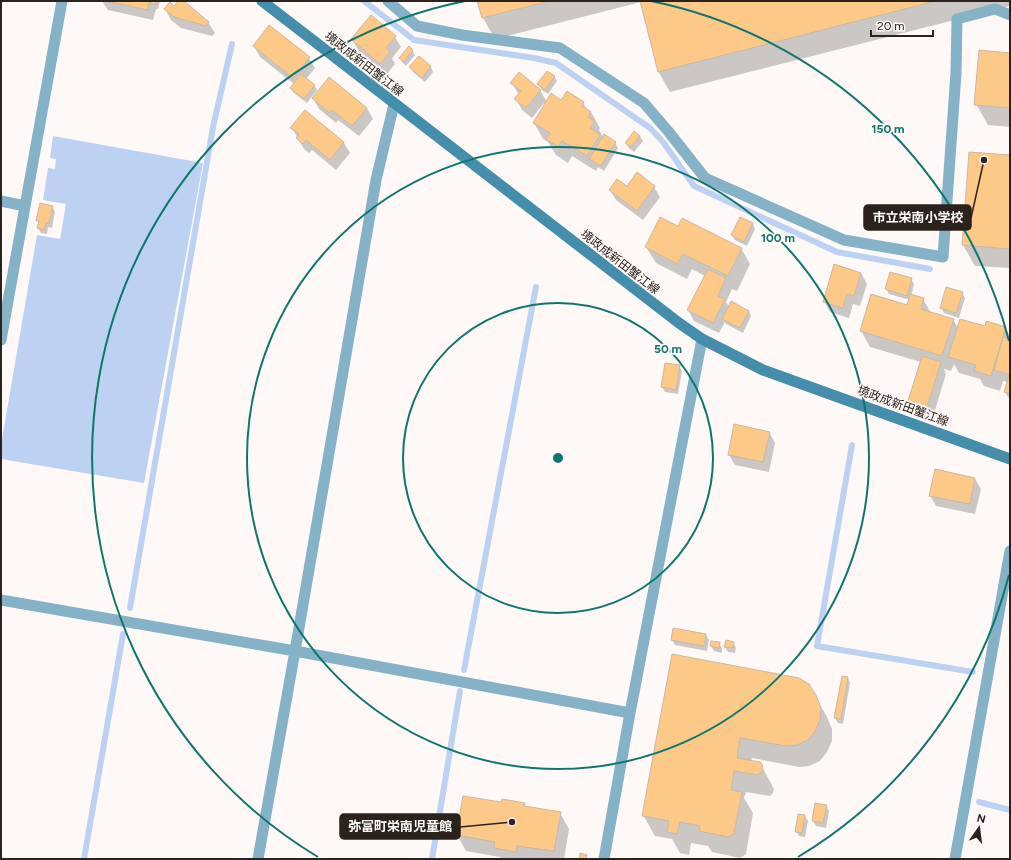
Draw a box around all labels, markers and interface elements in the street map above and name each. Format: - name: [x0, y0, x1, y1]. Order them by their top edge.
- scale bar: [871, 12, 933, 38]
- text: 20 m: [877, 19, 905, 33]
- street label: 境政成新田蟹江線: [322, 29, 406, 99]
- text: 150 m: [871, 122, 905, 136]
- callout: 市立栄南小学校: [864, 205, 971, 230]
- text: 市立栄南小学校: [872, 210, 964, 225]
- street label: 境政成新田蟹江線: [578, 227, 662, 297]
- text: 100 m: [761, 231, 795, 245]
- text: 50 m: [654, 342, 682, 356]
- street label: 境政成新田蟹江線: [855, 383, 951, 429]
- centre of rings: [551, 451, 565, 465]
- north arrow: [959, 808, 999, 848]
- text: N: [976, 811, 987, 826]
- callout: 弥富町栄南児童館: [340, 814, 460, 839]
- text: 弥富町栄南児童館: [348, 819, 452, 834]

